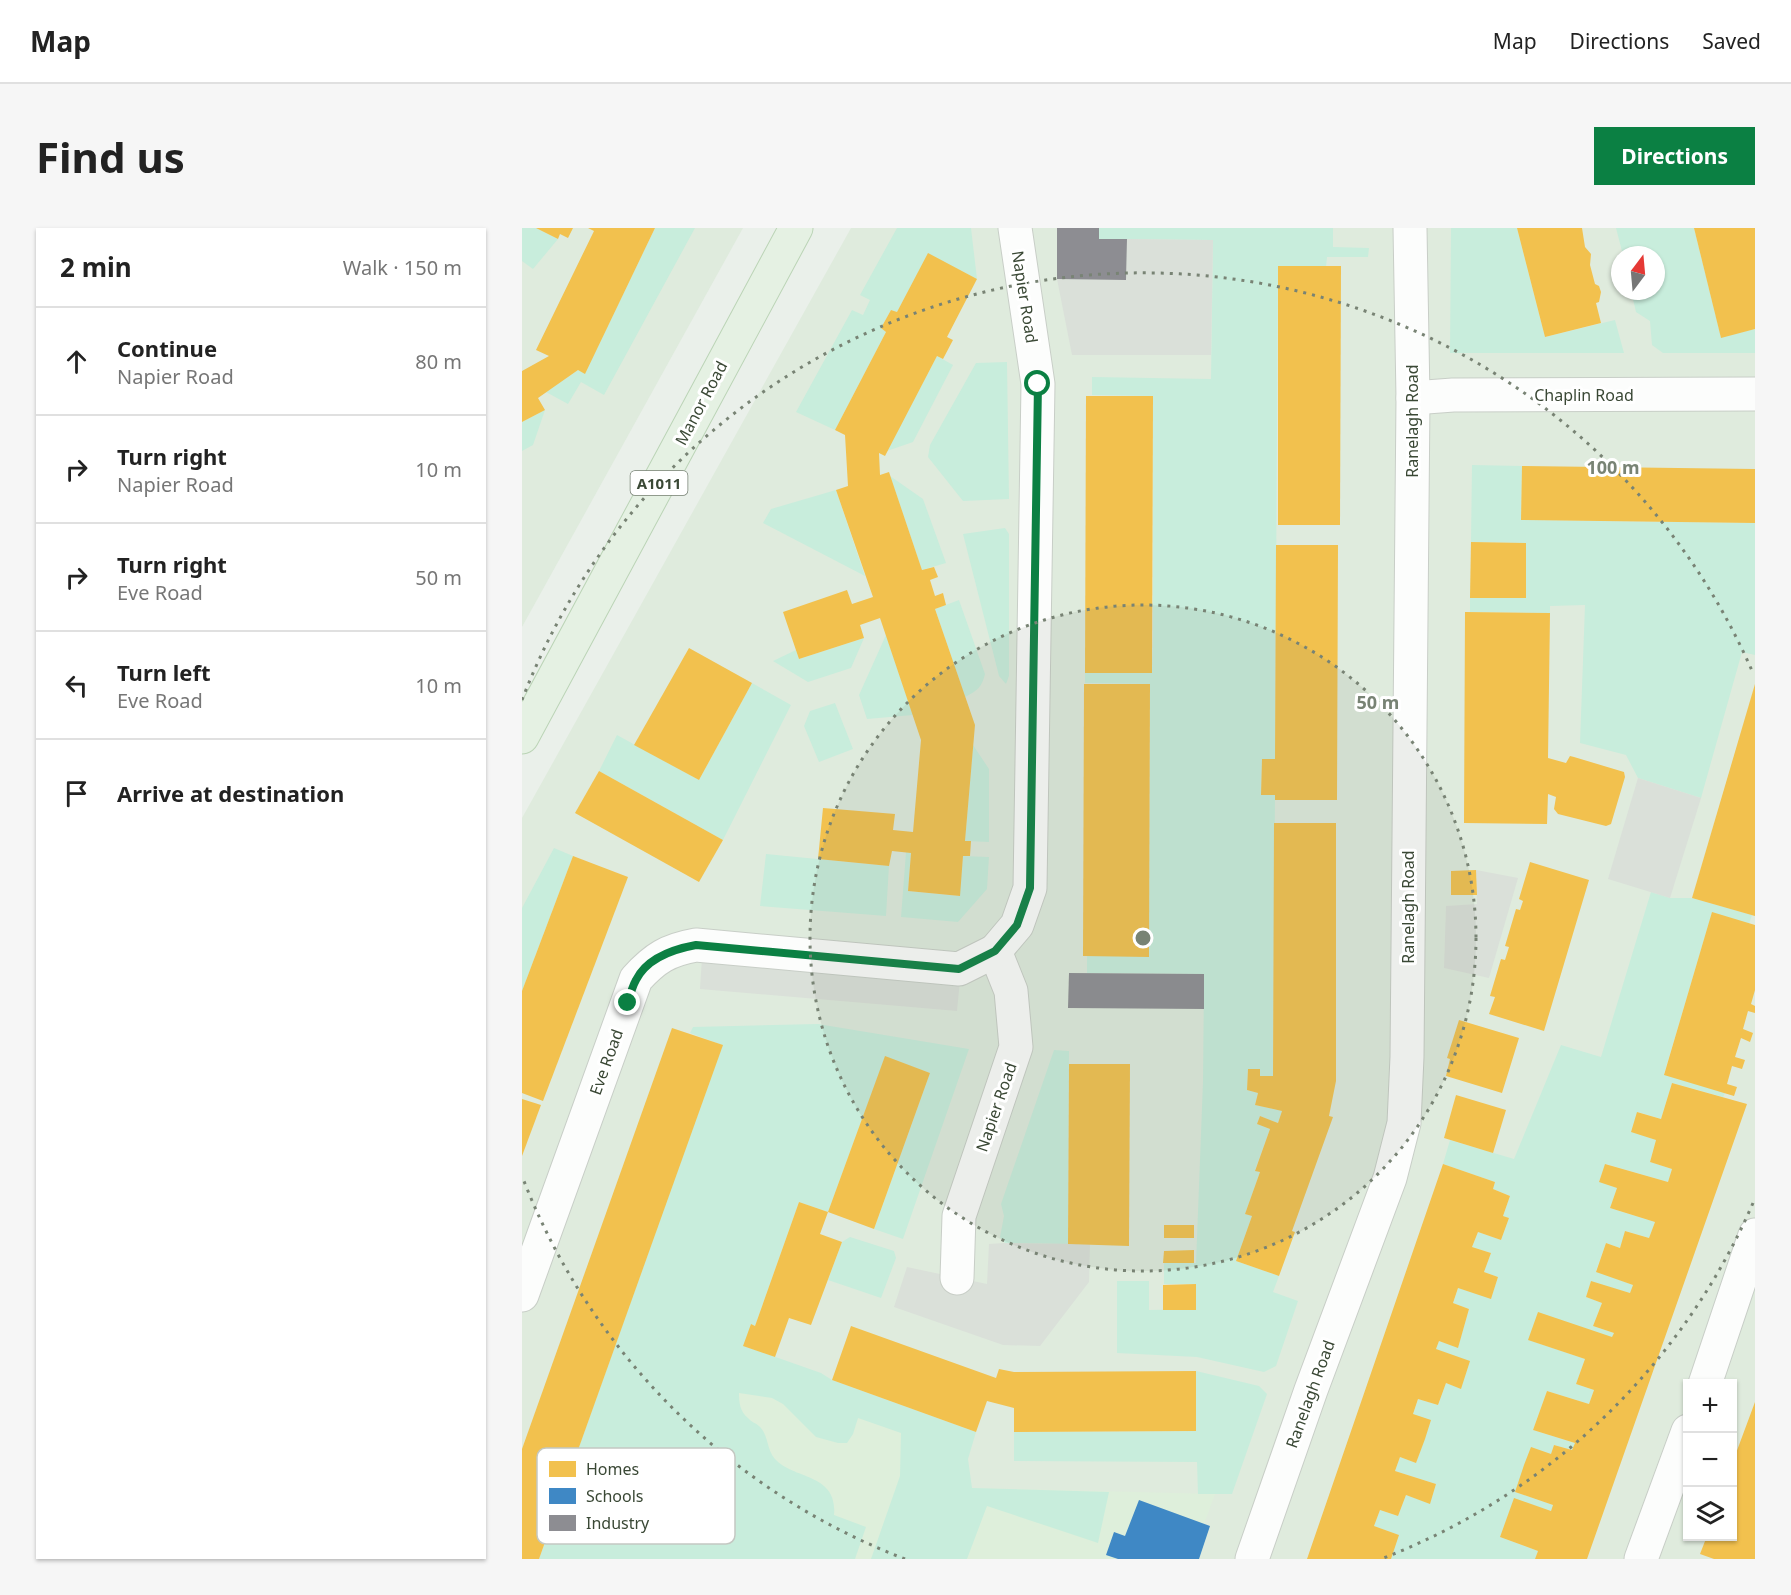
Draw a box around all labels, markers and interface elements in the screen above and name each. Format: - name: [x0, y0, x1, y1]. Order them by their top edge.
- text: Map: [30, 22, 91, 60]
- text: Map: [1493, 27, 1537, 55]
- text: Directions: [1570, 27, 1669, 55]
- text: Saved: [1702, 27, 1761, 55]
- button: Directions: [1594, 127, 1755, 185]
- text: Find us: [36, 128, 185, 185]
- north arrow: [1611, 246, 1665, 300]
- text: 2 min: [60, 249, 132, 285]
- street label: Napier Road: [1007, 249, 1043, 345]
- text: Walk · 150 m: [343, 254, 462, 281]
- text: Continue: [117, 333, 217, 363]
- icon: ahead: [60, 345, 93, 378]
- text: 80 m: [415, 348, 462, 375]
- street label: Manor Road: [670, 357, 732, 449]
- text: Napier Road: [117, 363, 234, 390]
- street label: Ranelagh Road: [1401, 364, 1423, 478]
- route start: [1024, 370, 1050, 396]
- street label: Chaplin Road: [1534, 384, 1634, 406]
- text: Turn right: [117, 441, 227, 471]
- icon: right: [60, 453, 93, 486]
- text: 100 m: [1586, 455, 1640, 479]
- text: 10 m: [415, 456, 462, 483]
- text: Napier Road: [117, 471, 234, 498]
- road number: A1011: [630, 471, 688, 495]
- text: Turn right: [117, 549, 227, 579]
- icon: right: [60, 561, 93, 594]
- text: 50 m: [415, 564, 462, 591]
- text: Eve Road: [117, 579, 203, 606]
- text: Turn left: [117, 657, 211, 687]
- icon: left: [60, 669, 93, 702]
- text: 10 m: [415, 672, 462, 699]
- text: Eve Road: [117, 687, 203, 714]
- text: 50 m: [1357, 690, 1399, 714]
- icon: arrive: [60, 777, 93, 810]
- text: Arrive at destination: [117, 778, 344, 808]
- street label: Ranelagh Road: [1397, 850, 1419, 964]
- centre of rings: [1133, 928, 1153, 948]
- route end: [614, 989, 640, 1015]
- street label: Eve Road: [584, 1026, 628, 1098]
- street label: Napier Road: [970, 1059, 1022, 1155]
- street label: Ranelagh Road: [1280, 1337, 1340, 1451]
- map controls: [1683, 1379, 1737, 1541]
- button: +: [1683, 1379, 1737, 1433]
- button: −: [1683, 1433, 1737, 1487]
- legend: [537, 1448, 735, 1544]
- text: Homes: [586, 1458, 639, 1480]
- text: Schools: [586, 1485, 644, 1507]
- button: layers: [1683, 1487, 1737, 1541]
- text: Industry: [586, 1512, 650, 1534]

